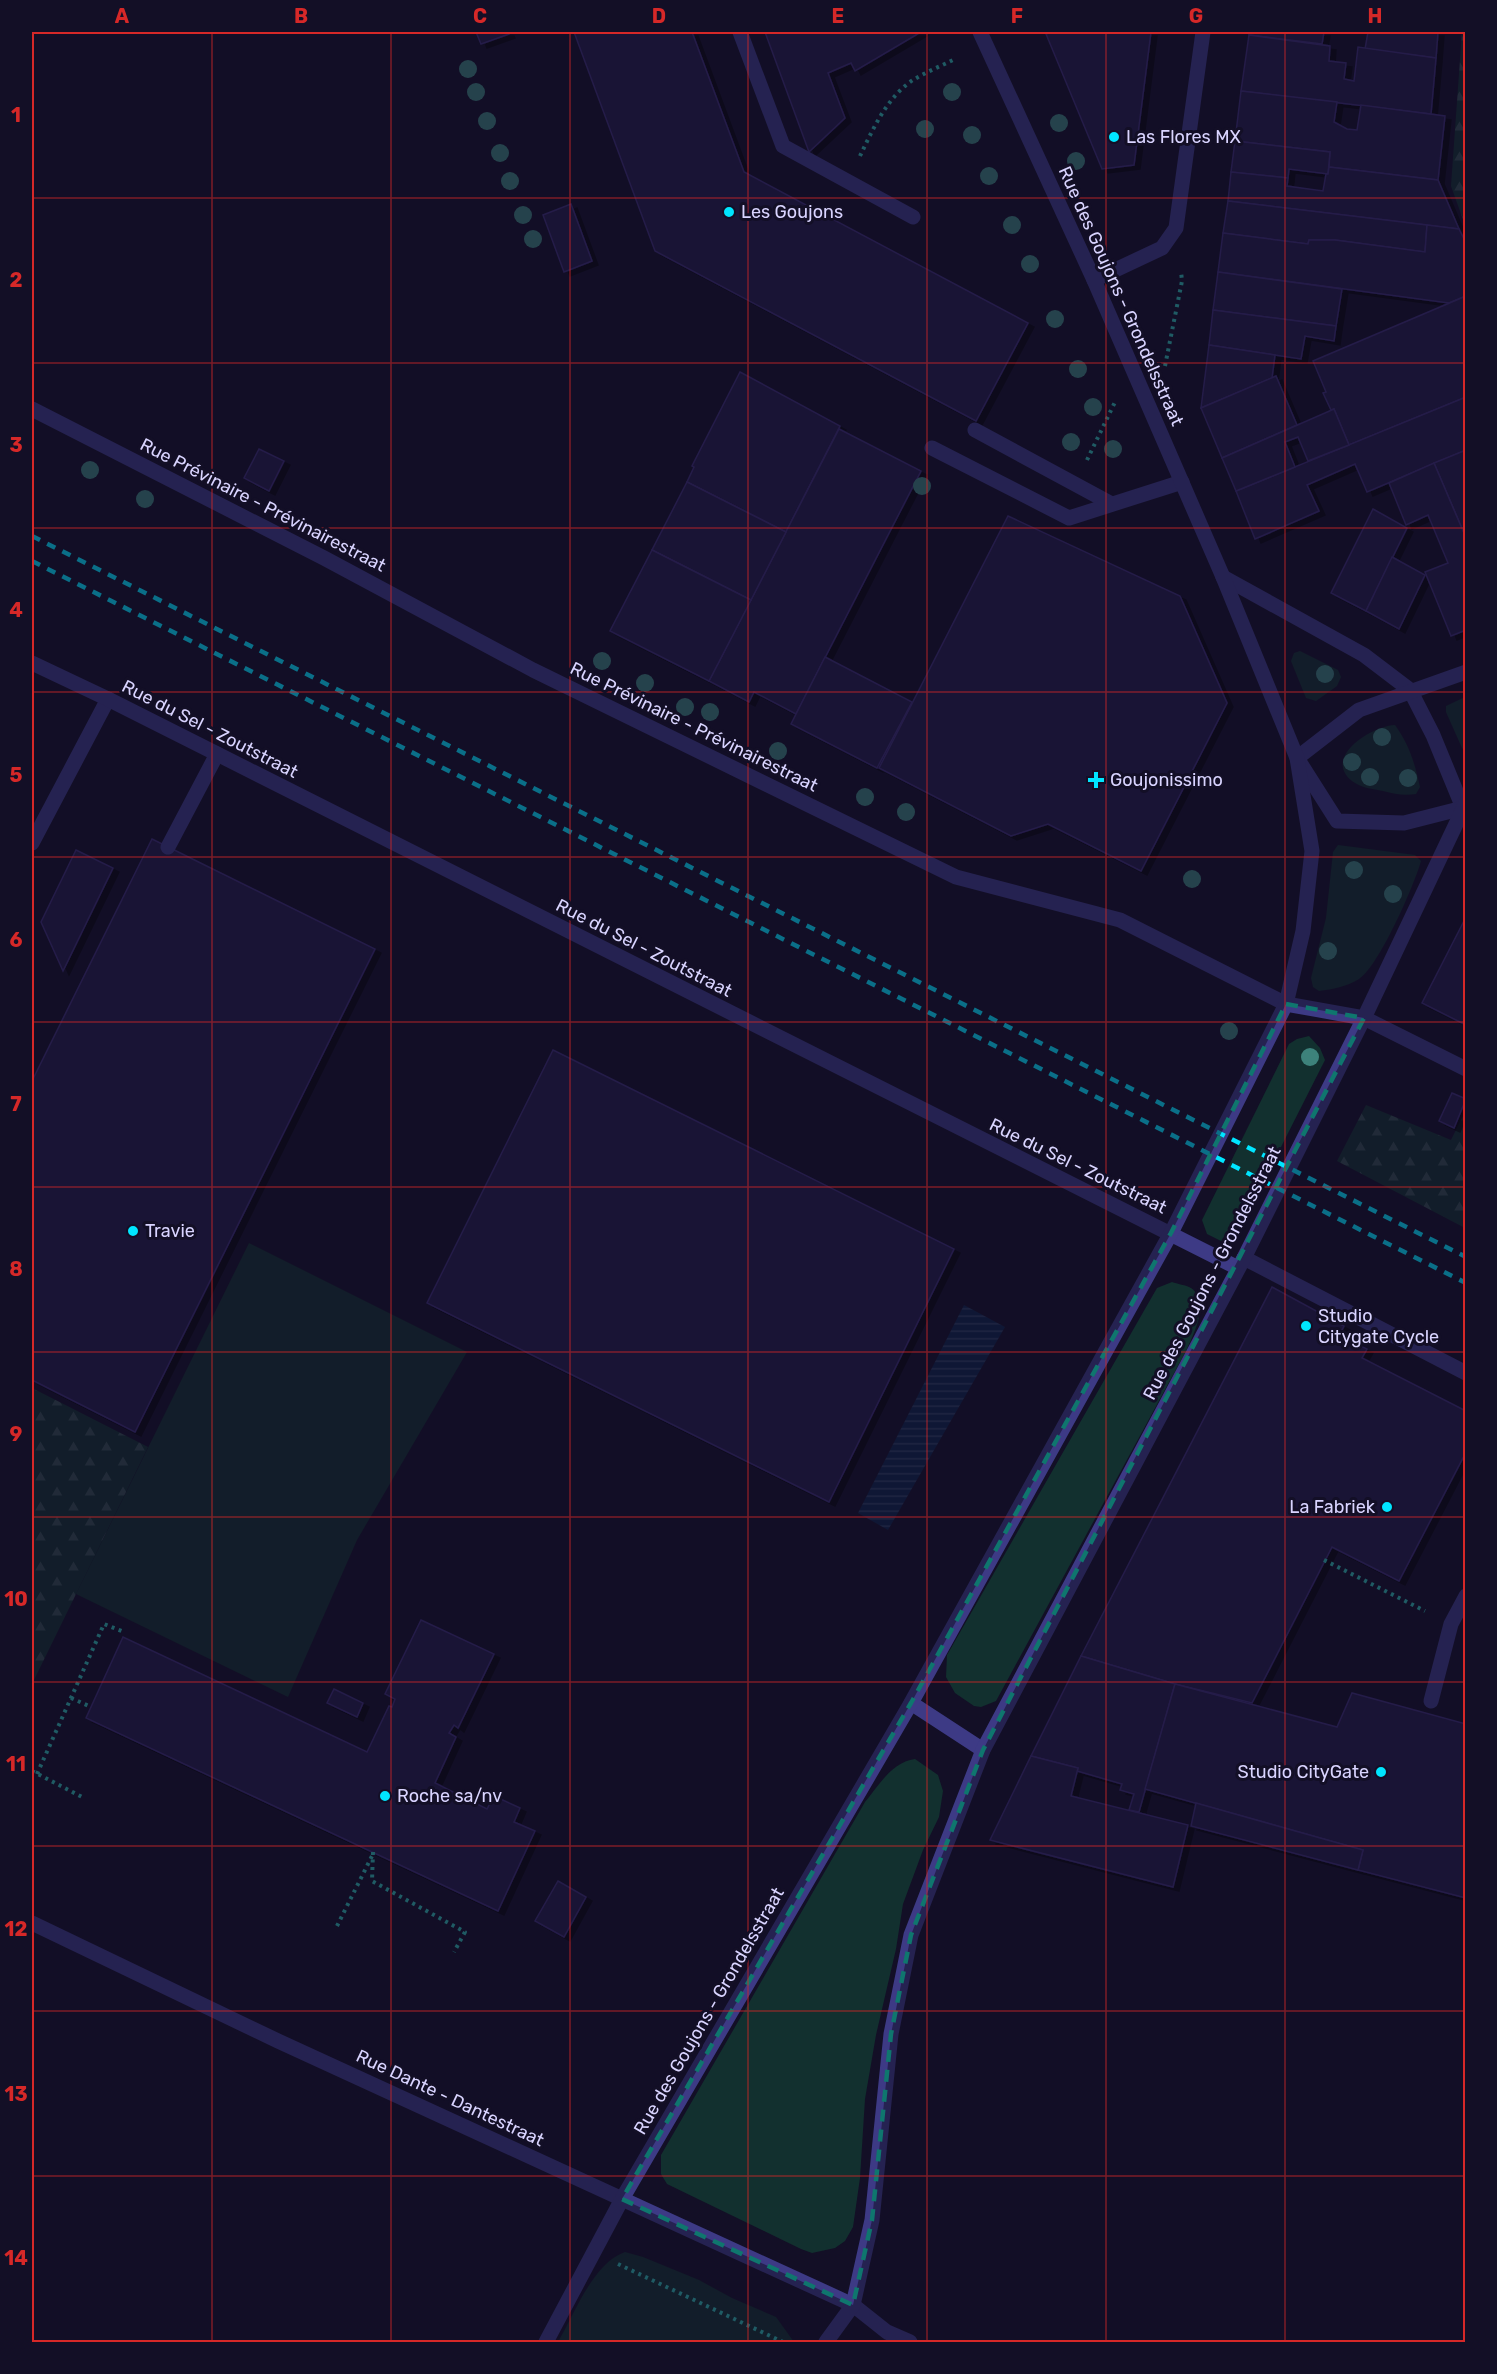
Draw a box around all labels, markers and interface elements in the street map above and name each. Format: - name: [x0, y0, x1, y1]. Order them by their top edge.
- text: A: [115, 4, 130, 28]
- text: B: [294, 4, 308, 28]
- text: C: [473, 4, 487, 28]
- text: D: [652, 4, 666, 28]
- text: E: [832, 4, 844, 28]
- text: F: [1011, 4, 1023, 28]
- text: G: [1189, 4, 1203, 28]
- text: H: [1368, 4, 1382, 28]
- text: 1: [11, 103, 21, 127]
- place label: Las Flores MX: [1126, 126, 1241, 148]
- marker: Las Flores MX: [1107, 130, 1121, 144]
- street label: Rue des Goujons - Grondelsstraat: [1054, 163, 1188, 429]
- place label: Les Goujons: [741, 201, 843, 223]
- marker: Les Goujons: [722, 205, 736, 219]
- text: 2: [10, 268, 23, 292]
- text: 3: [9, 433, 23, 457]
- street label: Rue Prévinaire - Prévinairestraat: [136, 433, 390, 577]
- text: 4: [9, 598, 23, 622]
- street label: Rue Prévinaire - Prévinairestraat: [567, 657, 821, 797]
- street label: Rue du Sel - Zoutstraat: [118, 675, 302, 783]
- text: 5: [10, 763, 23, 787]
- place label: Goujonissimo: [1110, 769, 1223, 791]
- marker: Goujonissimo: [1087, 771, 1105, 789]
- street label: Rue du Sel - Zoutstraat: [552, 894, 736, 1002]
- text: 6: [9, 928, 23, 952]
- text: 7: [10, 1092, 22, 1116]
- street label: Rue du Sel - Zoutstraat: [986, 1113, 1170, 1219]
- street label: Rue des Goujons - Grondelsstraat: [1138, 1142, 1286, 1404]
- place label: Travie: [145, 1220, 195, 1242]
- marker: Travie: [126, 1224, 140, 1238]
- text: 8: [9, 1257, 23, 1281]
- place label: Studio Citygate Cycle: [1318, 1305, 1439, 1348]
- marker: Studio Citygate Cycle: [1299, 1319, 1313, 1333]
- text: 9: [10, 1422, 23, 1446]
- place label: La Fabriek: [1289, 1496, 1376, 1518]
- marker: La Fabriek: [1380, 1500, 1394, 1514]
- text: 10: [4, 1587, 28, 1611]
- text: 11: [6, 1752, 26, 1776]
- place label: Studio CityGate: [1238, 1761, 1369, 1783]
- marker: Studio CityGate: [1374, 1765, 1388, 1779]
- place label: Roche sa/nv: [397, 1785, 502, 1807]
- marker: Roche sa/nv: [378, 1789, 392, 1803]
- street label: Rue des Goujons - Grondelsstraat: [629, 1883, 789, 2139]
- text: 12: [5, 1917, 27, 1941]
- street label: Rue Dante - Dantestraat: [353, 2045, 547, 2151]
- text: 13: [4, 2082, 28, 2106]
- text: 14: [4, 2246, 28, 2270]

